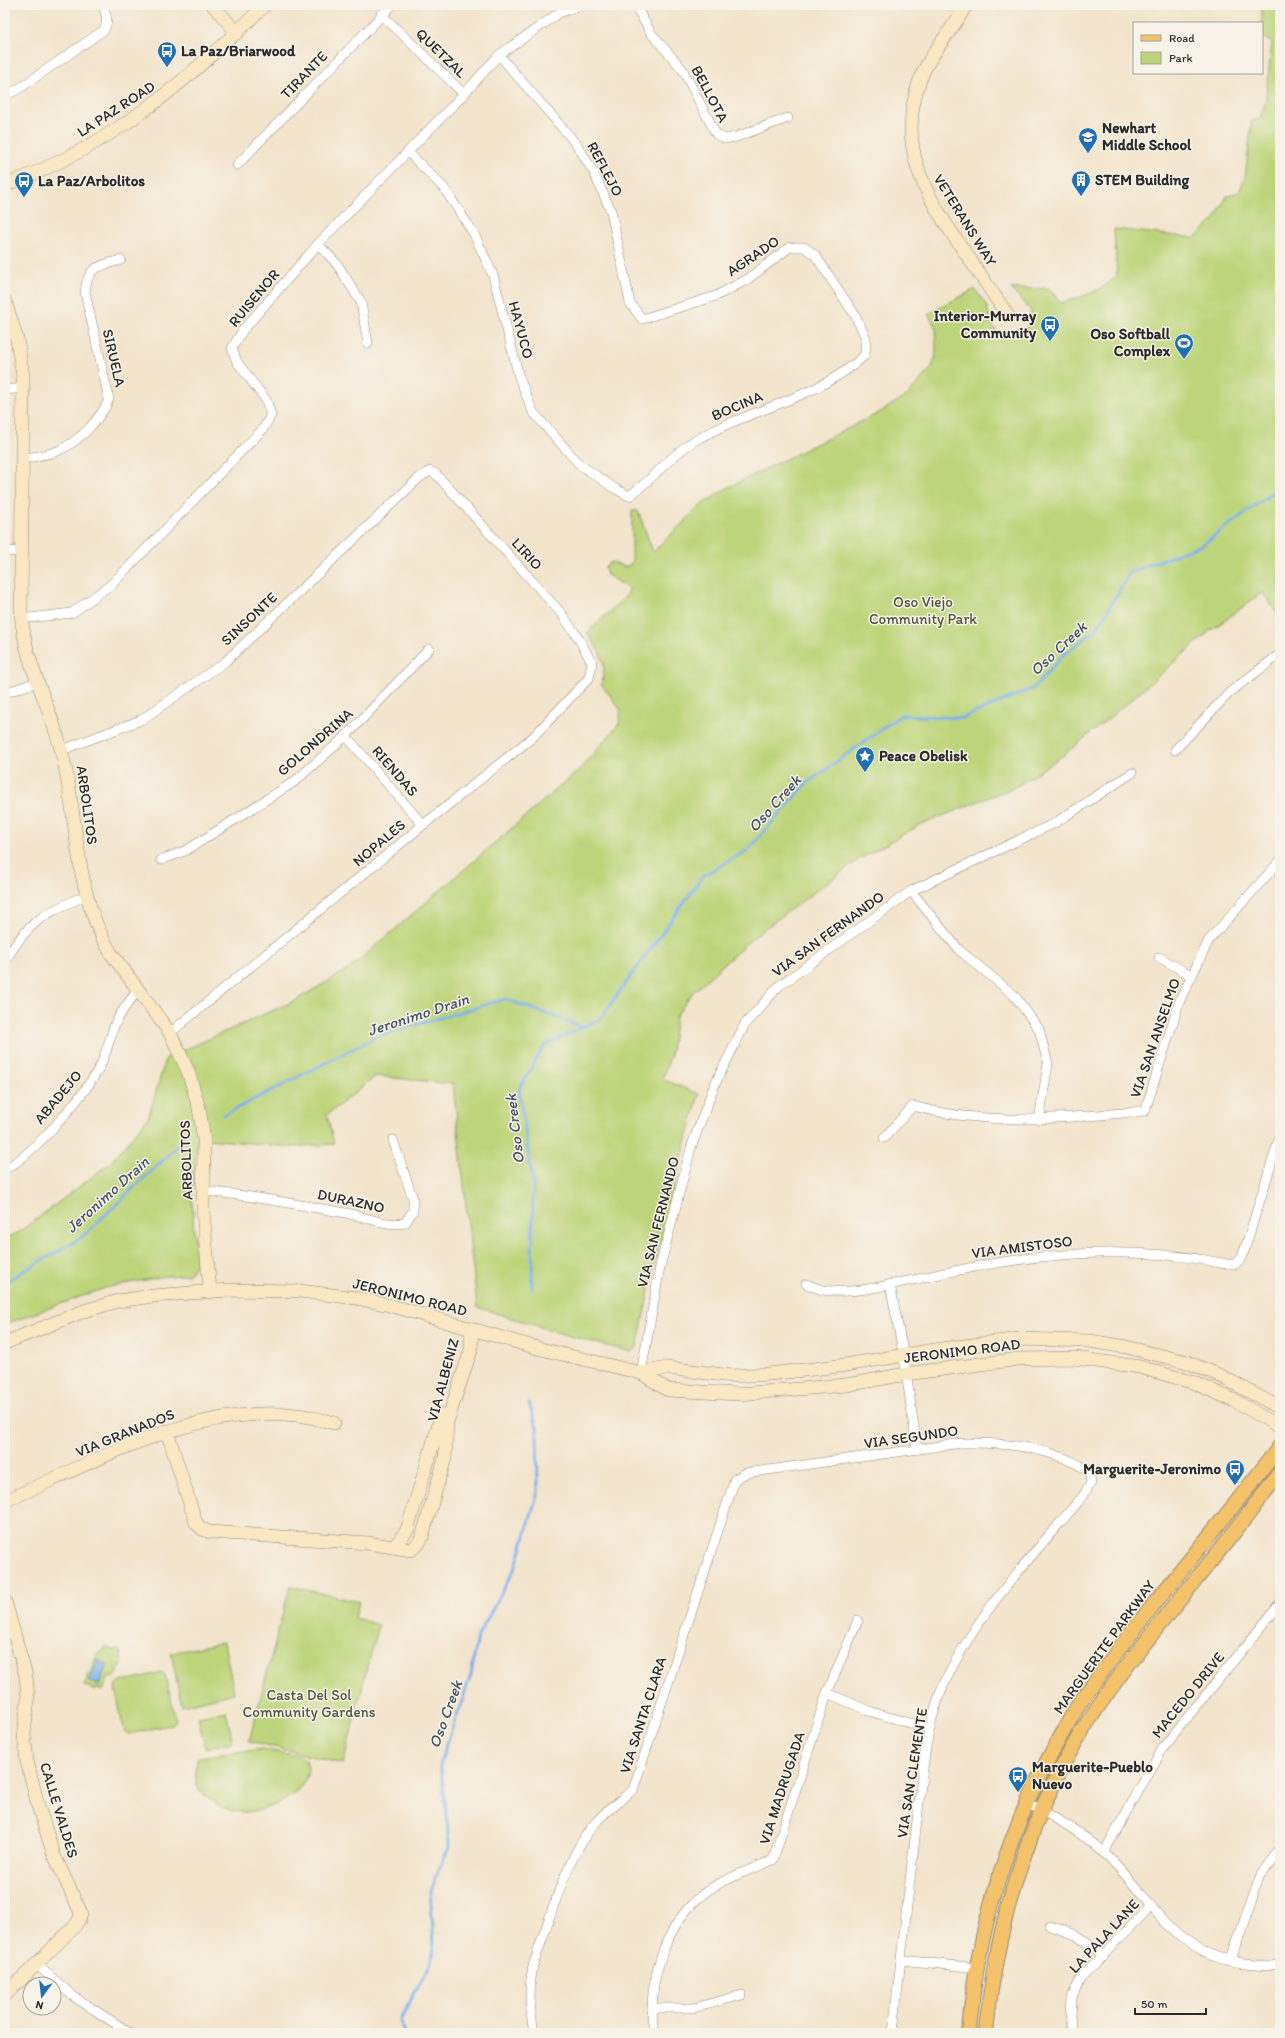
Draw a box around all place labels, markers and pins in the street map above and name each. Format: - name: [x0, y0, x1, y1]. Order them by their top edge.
- bus stop icon: La Paz/Briarwood: [156, 40, 178, 68]
- place label: La Paz/Briarwood: [181, 42, 296, 60]
- place label: Newhart Middle School: [1102, 119, 1192, 154]
- school or university icon: Newhart Middle School: [1077, 126, 1099, 154]
- building icon: STEM Building: [1070, 169, 1092, 197]
- bus stop icon: La Paz/Arbolitos: [13, 170, 35, 198]
- place label: STEM Building: [1095, 171, 1190, 190]
- place label: La Paz/Arbolitos: [38, 172, 145, 190]
- place label: Interior-Murray Community: [934, 307, 1037, 343]
- bus stop icon: Interior-Murray Community: [1039, 314, 1061, 342]
- place label: Oso Softball Complex: [1090, 325, 1171, 361]
- sports icon: Oso Softball Complex: [1173, 332, 1195, 360]
- place icon: Peace Obelisk: [854, 745, 876, 773]
- place label: Peace Obelisk: [879, 747, 968, 765]
- bus stop icon: Marguerite-Jeronimo: [1224, 1458, 1246, 1486]
- place label: Marguerite-Jeronimo: [1083, 1460, 1221, 1479]
- place label: Marguerite-Pueblo Nuevo: [1032, 1758, 1153, 1793]
- bus stop icon: Marguerite-Pueblo Nuevo: [1007, 1765, 1029, 1793]

